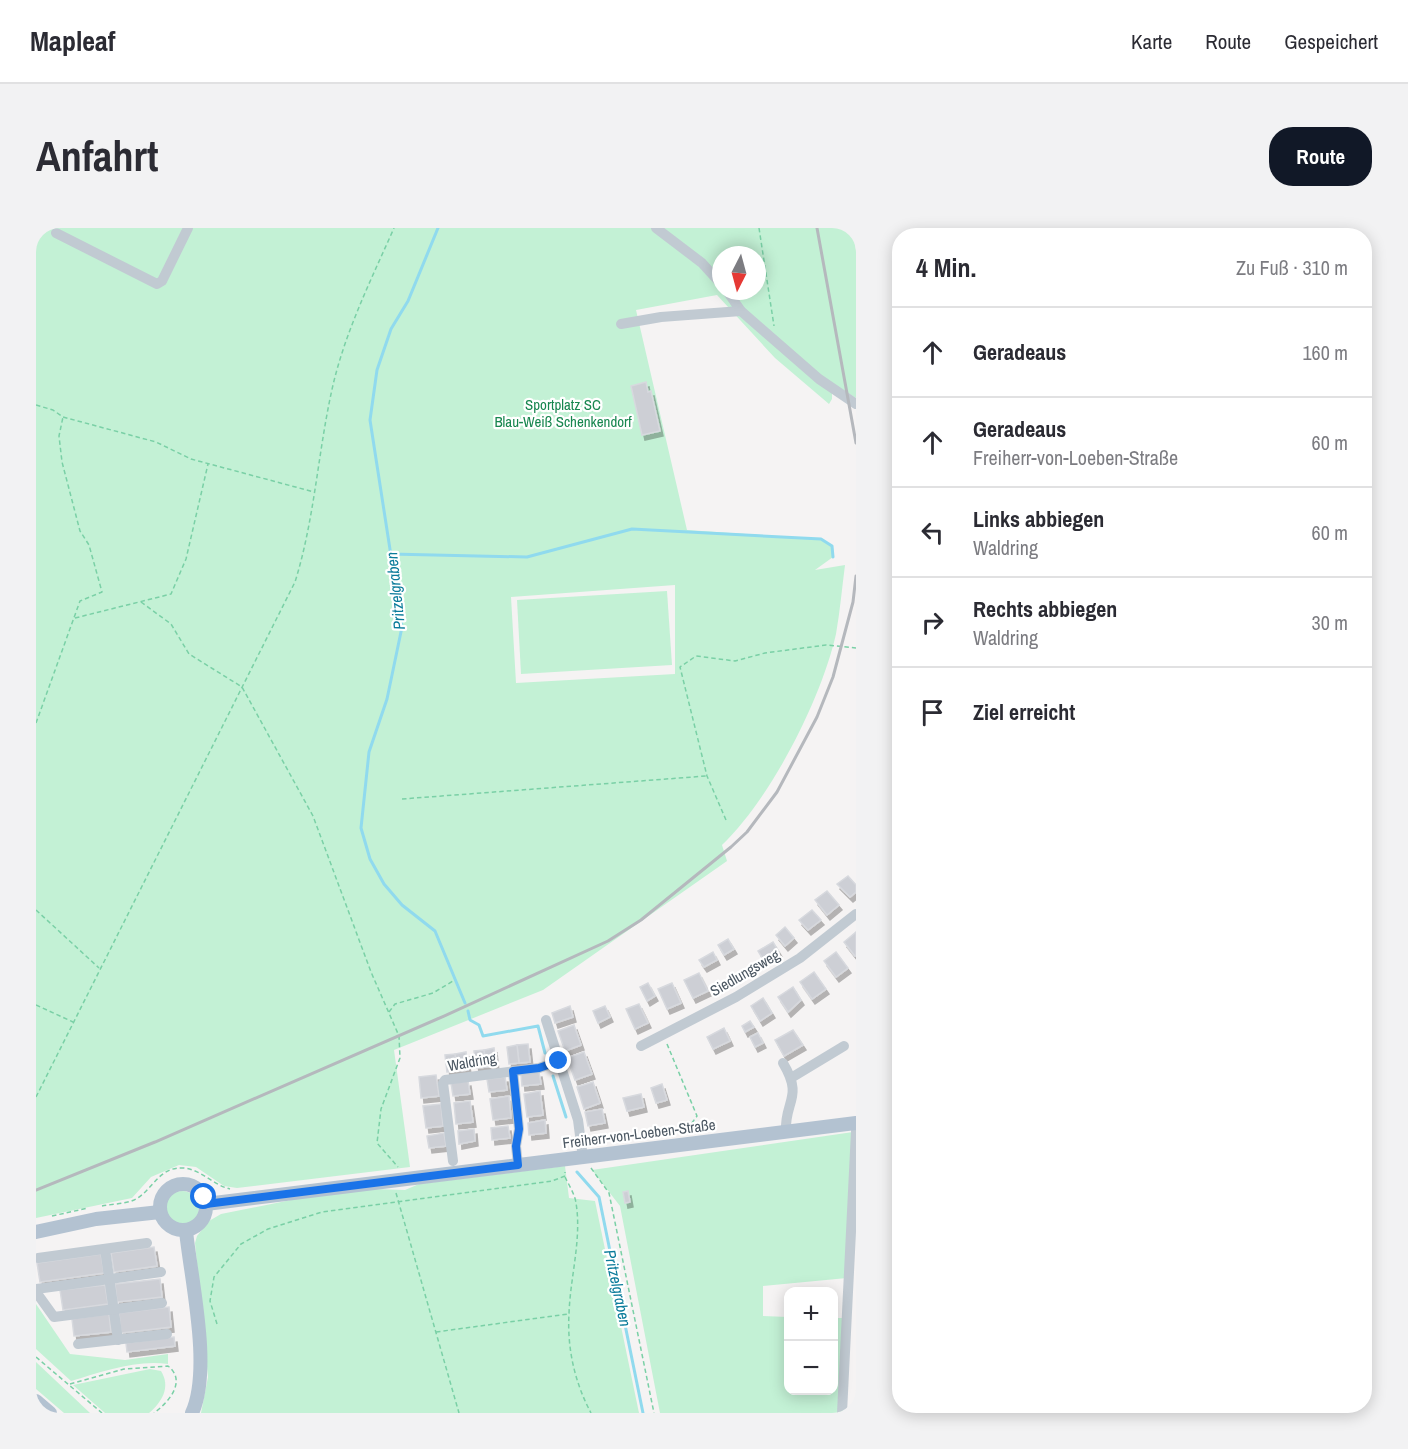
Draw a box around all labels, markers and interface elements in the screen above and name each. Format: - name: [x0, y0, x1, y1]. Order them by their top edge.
- text: Mapleaf: [30, 22, 115, 60]
- text: Karte: [1131, 27, 1172, 56]
- text: Route: [1205, 27, 1251, 56]
- text: Gespeichert: [1284, 27, 1378, 56]
- button: Route: [1269, 127, 1372, 186]
- text: Anfahrt: [36, 128, 158, 184]
- north arrow: [712, 246, 766, 300]
- text: 4 Min.: [916, 250, 976, 285]
- text: Zu Fuß · 310 m: [1236, 254, 1348, 281]
- icon: ahead: [916, 336, 949, 369]
- text: Geradeaus: [973, 337, 1066, 367]
- text: 160 m: [1302, 339, 1348, 366]
- park label: Sportplatz SC Blau-Weiß Schenkendorf: [494, 394, 632, 432]
- text: Geradeaus: [973, 414, 1066, 444]
- icon: ahead: [916, 426, 949, 459]
- text: 60 m: [1312, 429, 1348, 456]
- text: Freiherr-von-Loeben-Straße: [973, 444, 1178, 471]
- text: Links abbiegen: [973, 504, 1104, 534]
- icon: left: [916, 516, 949, 549]
- text: 60 m: [1312, 519, 1348, 546]
- text: Waldring: [973, 534, 1038, 561]
- water label: Pritzelgraben: [380, 551, 410, 631]
- text: Rechts abbiegen: [973, 594, 1117, 624]
- icon: right: [916, 606, 949, 639]
- text: 30 m: [1312, 609, 1348, 636]
- text: Waldring: [973, 624, 1038, 651]
- icon: arrive: [916, 696, 949, 729]
- text: Ziel erreicht: [973, 697, 1075, 727]
- street label: Siedlungsweg: [706, 944, 784, 1001]
- street label: Waldring: [446, 1047, 498, 1076]
- route end: [545, 1047, 571, 1073]
- street label: Freiherr-von-Loeben-Straße: [561, 1114, 717, 1153]
- route start: [190, 1183, 216, 1209]
- water label: Pritzelgraben: [599, 1248, 637, 1328]
- map controls: [784, 1287, 838, 1395]
- button: +: [784, 1287, 838, 1341]
- button: −: [784, 1341, 838, 1395]

